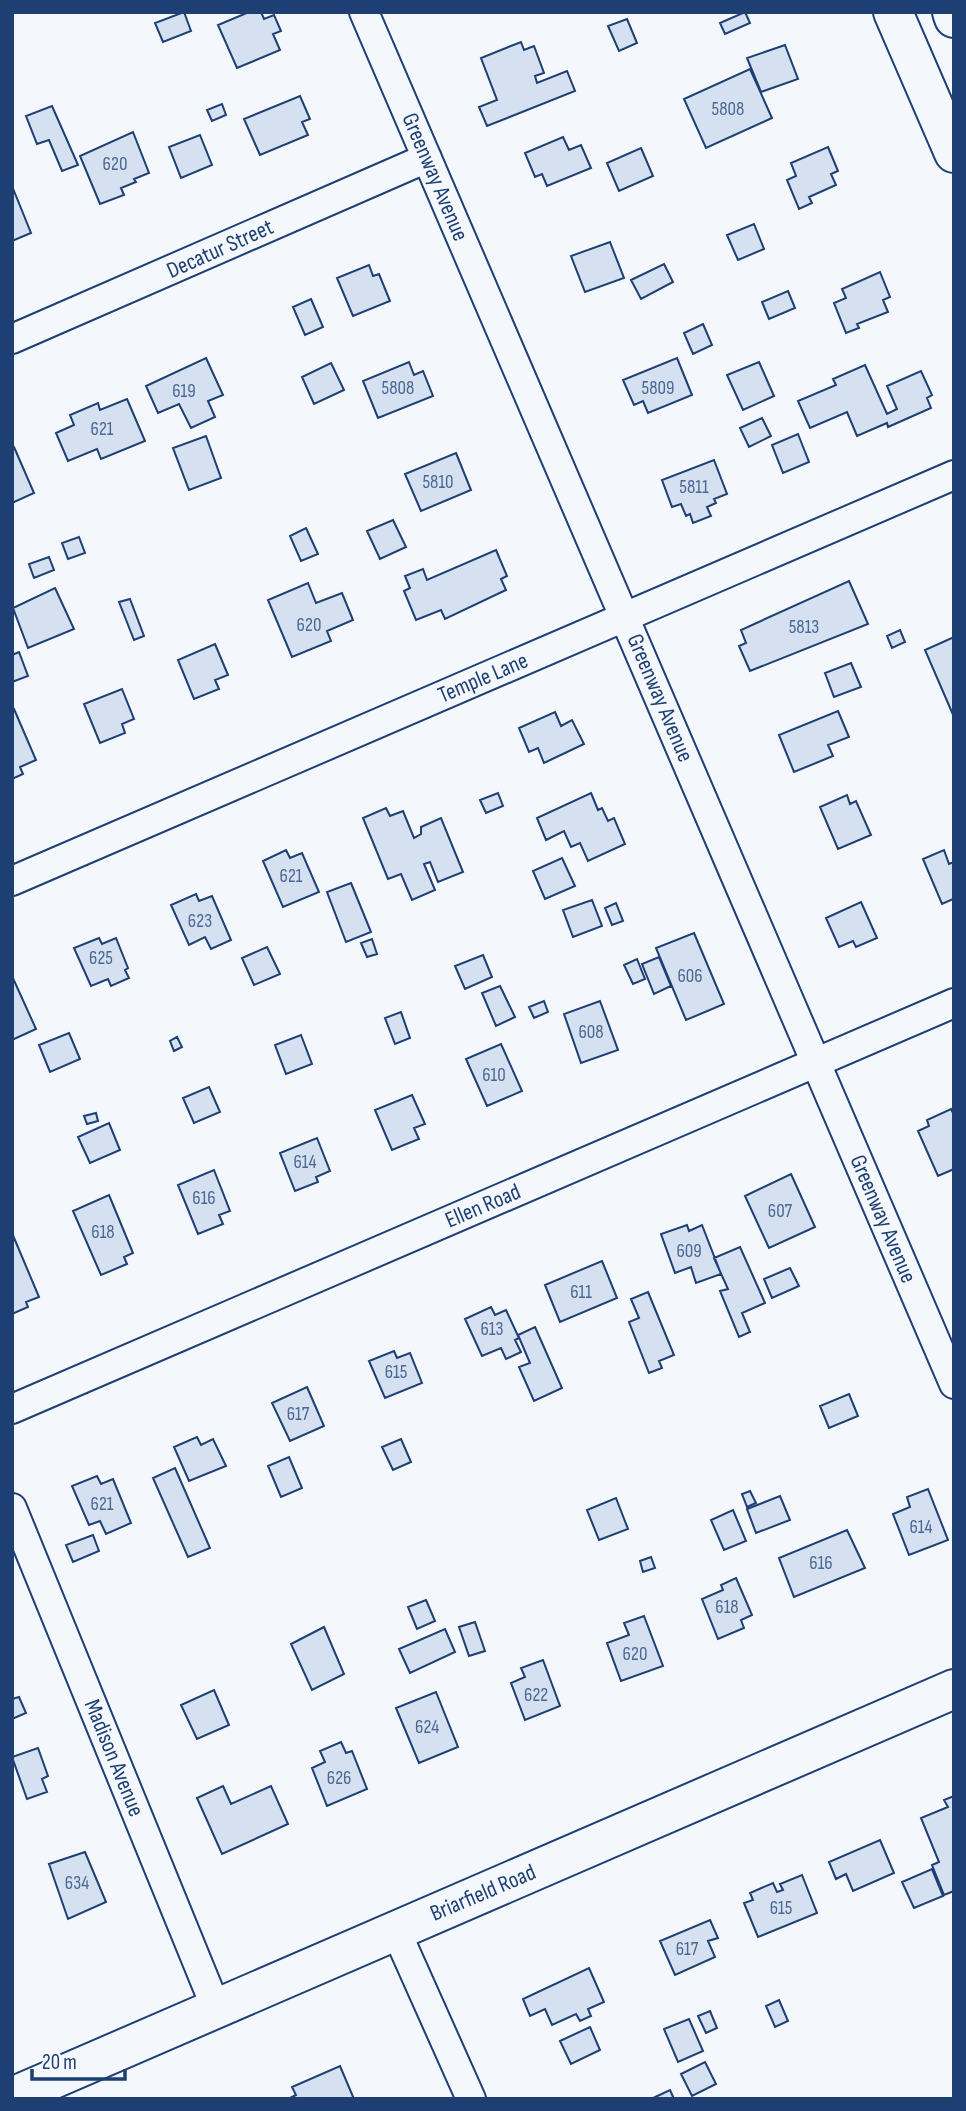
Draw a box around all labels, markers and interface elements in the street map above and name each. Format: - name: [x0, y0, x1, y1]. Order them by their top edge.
- house number: 5808: [712, 98, 744, 121]
- street label: Greenway Avenue: [396, 109, 474, 245]
- house number: 620: [103, 153, 127, 176]
- street label: Decatur Street: [162, 213, 278, 285]
- house number: 5808: [382, 377, 414, 400]
- house number: 5809: [642, 377, 674, 400]
- house number: 619: [172, 380, 196, 403]
- house number: 621: [90, 418, 114, 441]
- house number: 5810: [422, 471, 454, 494]
- house number: 5811: [679, 476, 709, 499]
- house number: 620: [297, 614, 321, 637]
- house number: 5813: [789, 616, 819, 639]
- street label: Greenway Avenue: [621, 630, 699, 766]
- street label: Temple Lane: [434, 647, 532, 709]
- house number: 621: [279, 865, 303, 888]
- house number: 623: [188, 910, 212, 933]
- house number: 625: [89, 947, 113, 970]
- house number: 606: [677, 965, 703, 988]
- house number: 608: [578, 1021, 604, 1044]
- house number: 610: [482, 1064, 506, 1087]
- house number: 614: [294, 1151, 317, 1174]
- street label: Greenway Avenue: [844, 1151, 922, 1287]
- street label: Ellen Road: [441, 1178, 525, 1234]
- house number: 616: [192, 1187, 216, 1210]
- house number: 607: [768, 1200, 793, 1223]
- house number: 618: [91, 1221, 115, 1244]
- house number: 609: [676, 1240, 702, 1263]
- house number: 611: [570, 1281, 592, 1304]
- house number: 613: [481, 1318, 504, 1341]
- house number: 615: [385, 1361, 407, 1384]
- house number: 617: [287, 1403, 310, 1426]
- house number: 621: [90, 1493, 114, 1516]
- house number: 614: [910, 1516, 933, 1539]
- house number: 616: [809, 1552, 833, 1575]
- house number: 618: [715, 1596, 739, 1619]
- house number: 620: [623, 1643, 647, 1666]
- house number: 622: [524, 1684, 548, 1707]
- street label: Madison Avenue: [78, 1695, 150, 1821]
- house number: 624: [415, 1716, 439, 1739]
- house number: 626: [327, 1767, 351, 1790]
- street label: Briarfield Road: [426, 1858, 540, 1928]
- house number: 634: [65, 1872, 89, 1895]
- house number: 615: [770, 1897, 792, 1920]
- house number: 617: [676, 1938, 699, 1961]
- scale bar: [32, 2038, 124, 2082]
- text: 20 m: [42, 2050, 77, 2075]

